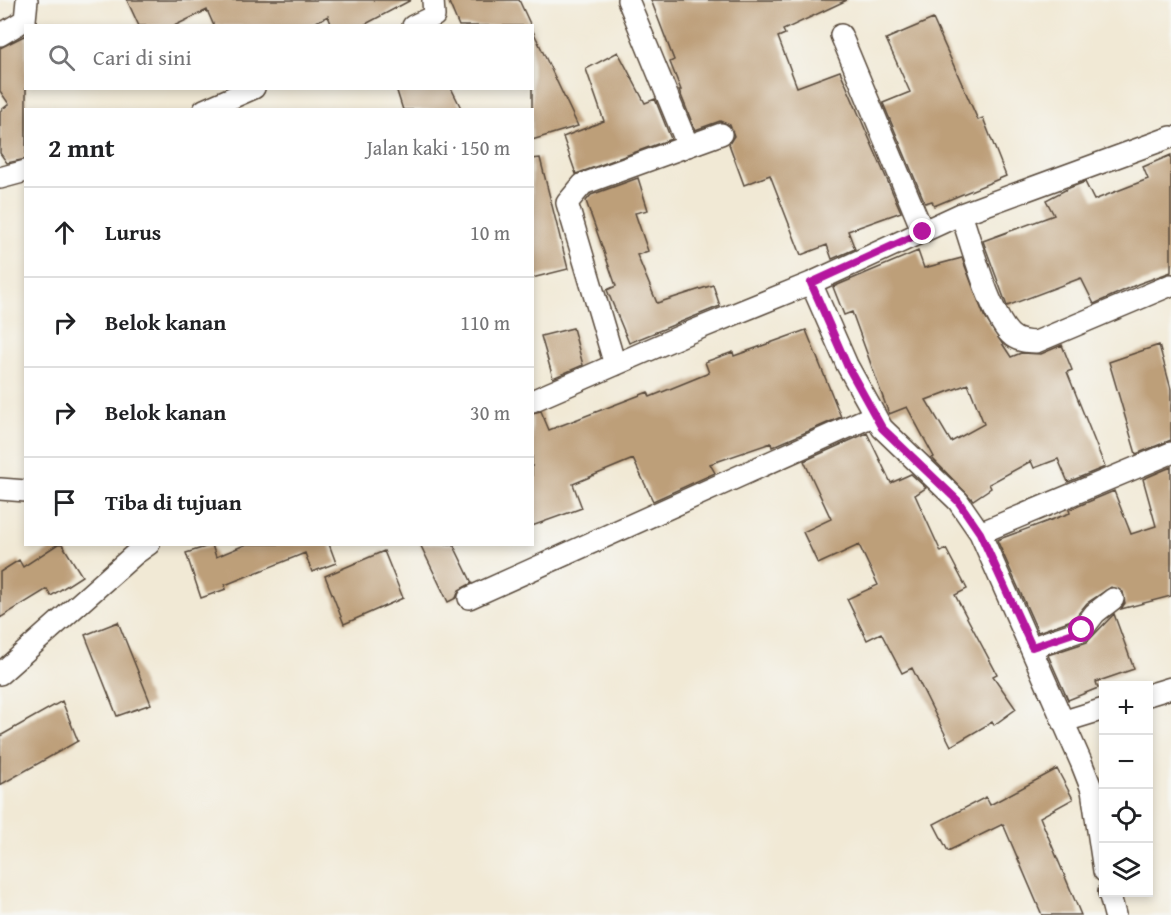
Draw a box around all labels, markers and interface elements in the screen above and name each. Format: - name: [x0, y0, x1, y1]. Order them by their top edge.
- search box: [24, 24, 534, 90]
- icon: search: [45, 41, 78, 74]
- text: Cari di sini: [93, 41, 192, 73]
- text: 2 mnt: [48, 128, 115, 167]
- text: Jalan kaki · 150 m: [366, 133, 510, 162]
- icon: ahead: [48, 216, 81, 249]
- text: Lurus: [105, 216, 161, 248]
- text: 10 m: [470, 218, 510, 247]
- route end: [909, 218, 935, 244]
- icon: right: [48, 306, 81, 339]
- text: Belok kanan: [105, 306, 226, 338]
- text: 110 m: [460, 308, 510, 337]
- icon: right: [48, 396, 81, 429]
- text: Belok kanan: [105, 396, 226, 428]
- text: 30 m: [470, 398, 510, 427]
- icon: arrive: [48, 486, 81, 519]
- text: Tiba di tujuan: [105, 486, 242, 518]
- route start: [1068, 616, 1094, 642]
- map controls: [1099, 681, 1153, 897]
- button: +: [1099, 681, 1153, 735]
- button: −: [1099, 735, 1153, 789]
- button: locate: [1099, 789, 1153, 843]
- button: layers: [1099, 843, 1153, 897]

